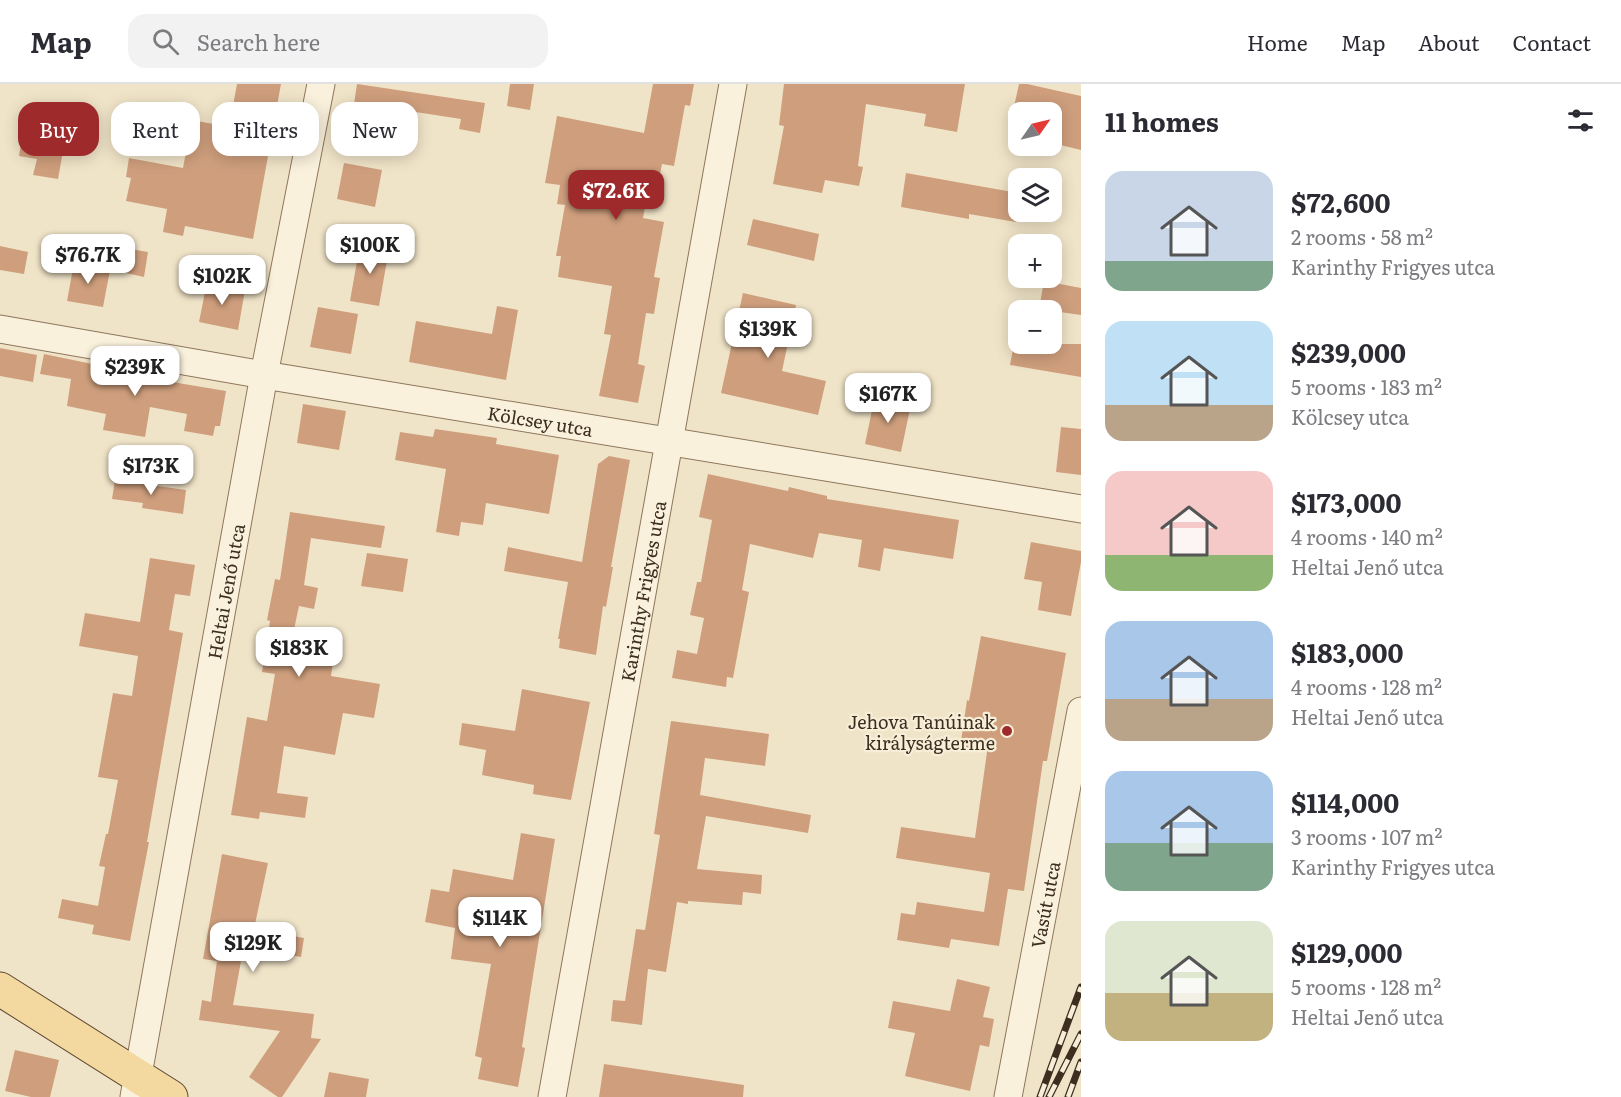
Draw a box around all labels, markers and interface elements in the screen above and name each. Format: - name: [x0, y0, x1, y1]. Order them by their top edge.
- search box: [128, 14, 548, 68]
- text: Map: [30, 20, 92, 62]
- icon: search: [149, 25, 182, 58]
- text: Search here: [197, 25, 320, 58]
- text: Home: [1247, 26, 1308, 57]
- text: Map: [1341, 26, 1385, 57]
- text: About: [1418, 26, 1480, 57]
- text: Contact: [1513, 26, 1591, 57]
- text: 11 homes: [1105, 101, 1219, 140]
- chip: Buy: [18, 102, 99, 156]
- chip: Rent: [111, 102, 200, 156]
- chip: Filters: [212, 102, 319, 156]
- chip: New: [331, 102, 418, 156]
- north arrow: [1008, 102, 1062, 156]
- map controls: [1008, 102, 1062, 354]
- icon: filters: [1564, 104, 1597, 137]
- button: layers: [1008, 168, 1062, 222]
- pin: $72.6K: [567, 170, 665, 221]
- text: $72.6K: [582, 174, 650, 204]
- text: $72,600: [1291, 182, 1391, 221]
- icon: home: [1153, 195, 1225, 267]
- text: 2 rooms · 58 m²: [1291, 221, 1433, 251]
- pin: $100K: [328, 224, 412, 275]
- text: $100K: [340, 228, 400, 258]
- pin: $76.7K: [39, 234, 137, 285]
- button: +: [1008, 234, 1062, 288]
- text: $76.7K: [55, 238, 121, 268]
- text: Karinthy Frigyes utca: [1291, 251, 1495, 281]
- pin: $102K: [180, 255, 264, 306]
- text: $102K: [193, 259, 251, 289]
- button: −: [1008, 300, 1062, 354]
- pin: $139K: [726, 308, 810, 359]
- text: $139K: [739, 312, 797, 342]
- text: $239,000: [1291, 332, 1406, 371]
- icon: home: [1153, 345, 1225, 417]
- pin: $239K: [93, 346, 177, 397]
- text: $239K: [105, 350, 165, 380]
- text: 5 rooms · 183 m²: [1291, 371, 1442, 401]
- pin: $167K: [846, 373, 930, 424]
- text: $167K: [859, 377, 917, 407]
- street label: Kölcsey utca: [486, 398, 595, 442]
- text: Kölcsey utca: [1291, 401, 1409, 431]
- pin: $173K: [109, 445, 193, 496]
- text: $173K: [122, 449, 180, 479]
- text: $173,000: [1291, 482, 1401, 521]
- icon: home: [1153, 495, 1225, 567]
- street label: Karinthy Frigyes utca: [613, 498, 672, 684]
- street label: Heltai Jenő utca: [200, 521, 251, 661]
- text: 4 rooms · 140 m²: [1291, 521, 1443, 551]
- text: Heltai Jenő utca: [1291, 551, 1444, 581]
- pin: $183K: [257, 627, 341, 678]
- text: $183K: [270, 631, 328, 661]
- text: $183,000: [1291, 632, 1403, 671]
- icon: home: [1153, 645, 1225, 717]
- text: 4 rooms · 128 m²: [1291, 671, 1442, 701]
- text: Heltai Jenő utca: [1291, 701, 1444, 731]
- place label: Jehova Tanúinak királyságterme: [848, 708, 996, 756]
- marker: Jehova Tanúinak királyságterme: [1000, 724, 1014, 738]
- text: $114,000: [1291, 782, 1399, 821]
- icon: home: [1153, 795, 1225, 867]
- text: 3 rooms · 107 m²: [1291, 821, 1442, 851]
- text: Karinthy Frigyes utca: [1291, 851, 1495, 881]
- street label: Vasút utca: [1023, 858, 1066, 950]
- pin: $114K: [458, 897, 542, 948]
- text: $114K: [472, 901, 528, 931]
- pin: $129K: [211, 922, 295, 973]
- text: $129K: [224, 926, 282, 956]
- text: $129,000: [1291, 932, 1402, 971]
- icon: home: [1153, 945, 1225, 1017]
- text: 5 rooms · 128 m²: [1291, 971, 1441, 1001]
- text: Heltai Jenő utca: [1291, 1001, 1444, 1031]

